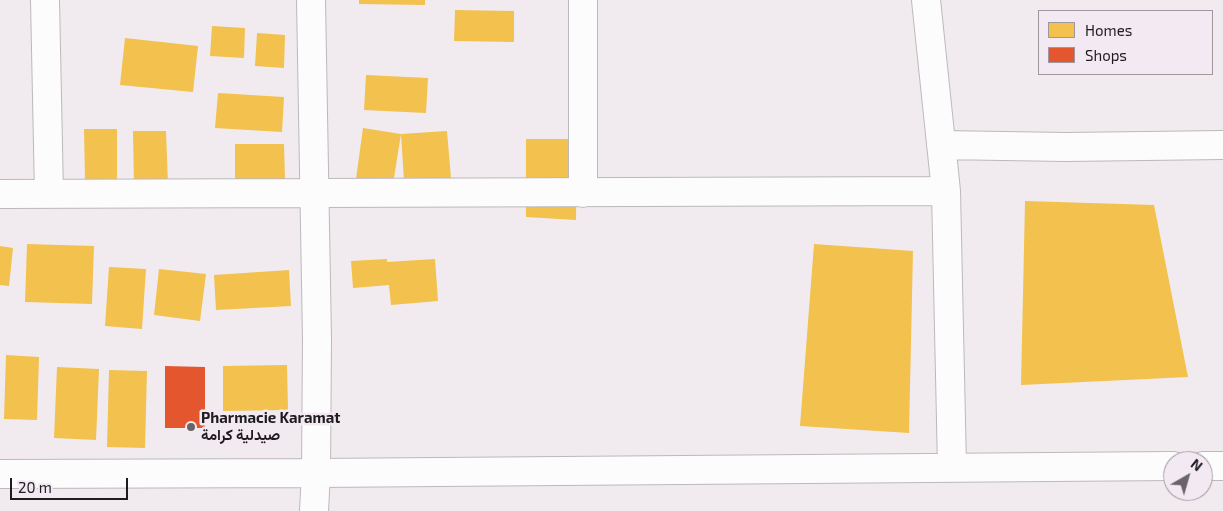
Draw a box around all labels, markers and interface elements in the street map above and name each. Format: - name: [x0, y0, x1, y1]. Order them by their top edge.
- legend: [1038, 10, 1213, 75]
- text: Homes: [1085, 21, 1132, 39]
- text: Shops: [1085, 46, 1127, 64]
- place label: Pharmacie Karamat صيدلية كرامة: [201, 409, 340, 444]
- marker: Pharmacie Karamat صيدلية كرامة: [185, 421, 197, 433]
- north arrow: [1163, 451, 1213, 501]
- text: N: [1188, 455, 1206, 474]
- scale bar: [12, 468, 130, 500]
- text: 20 m: [18, 478, 52, 496]

